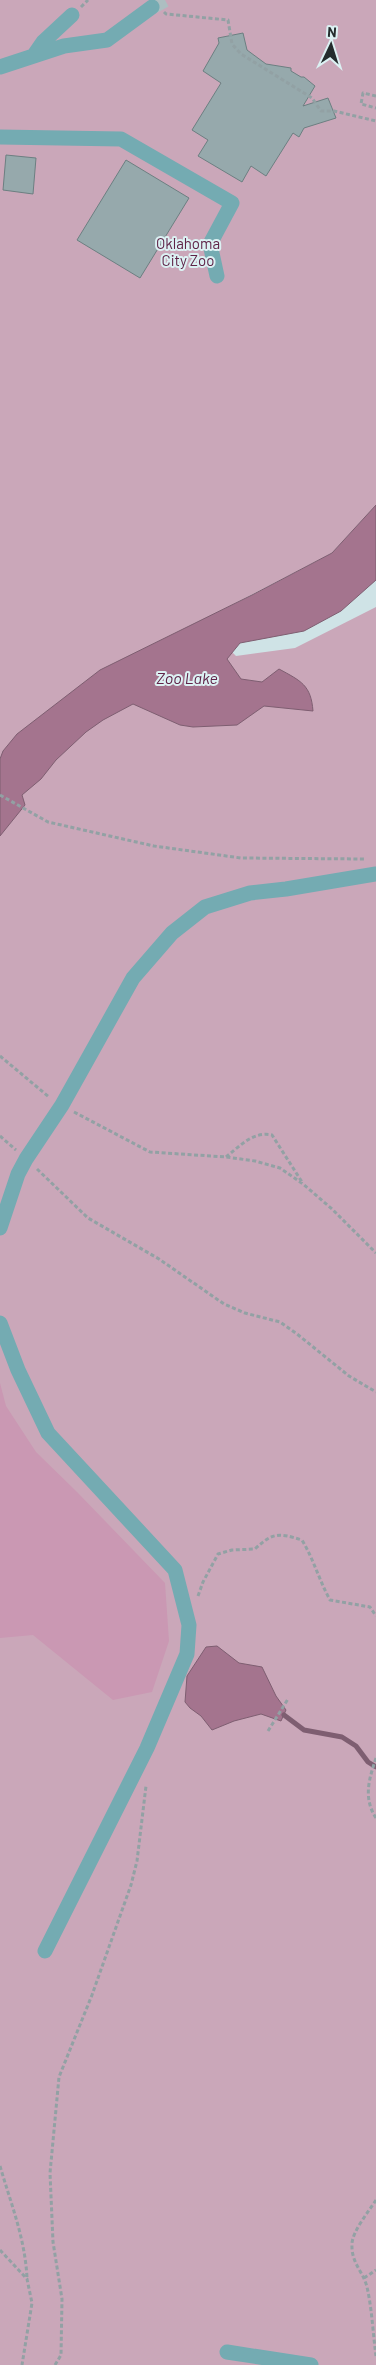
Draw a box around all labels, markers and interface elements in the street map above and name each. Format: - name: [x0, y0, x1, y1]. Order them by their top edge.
- north arrow: [306, 20, 356, 70]
- text: N: [327, 23, 337, 40]
- park label: Oklahoma City Zoo: [156, 234, 220, 269]
- water label: Zoo Lake: [156, 668, 218, 687]

